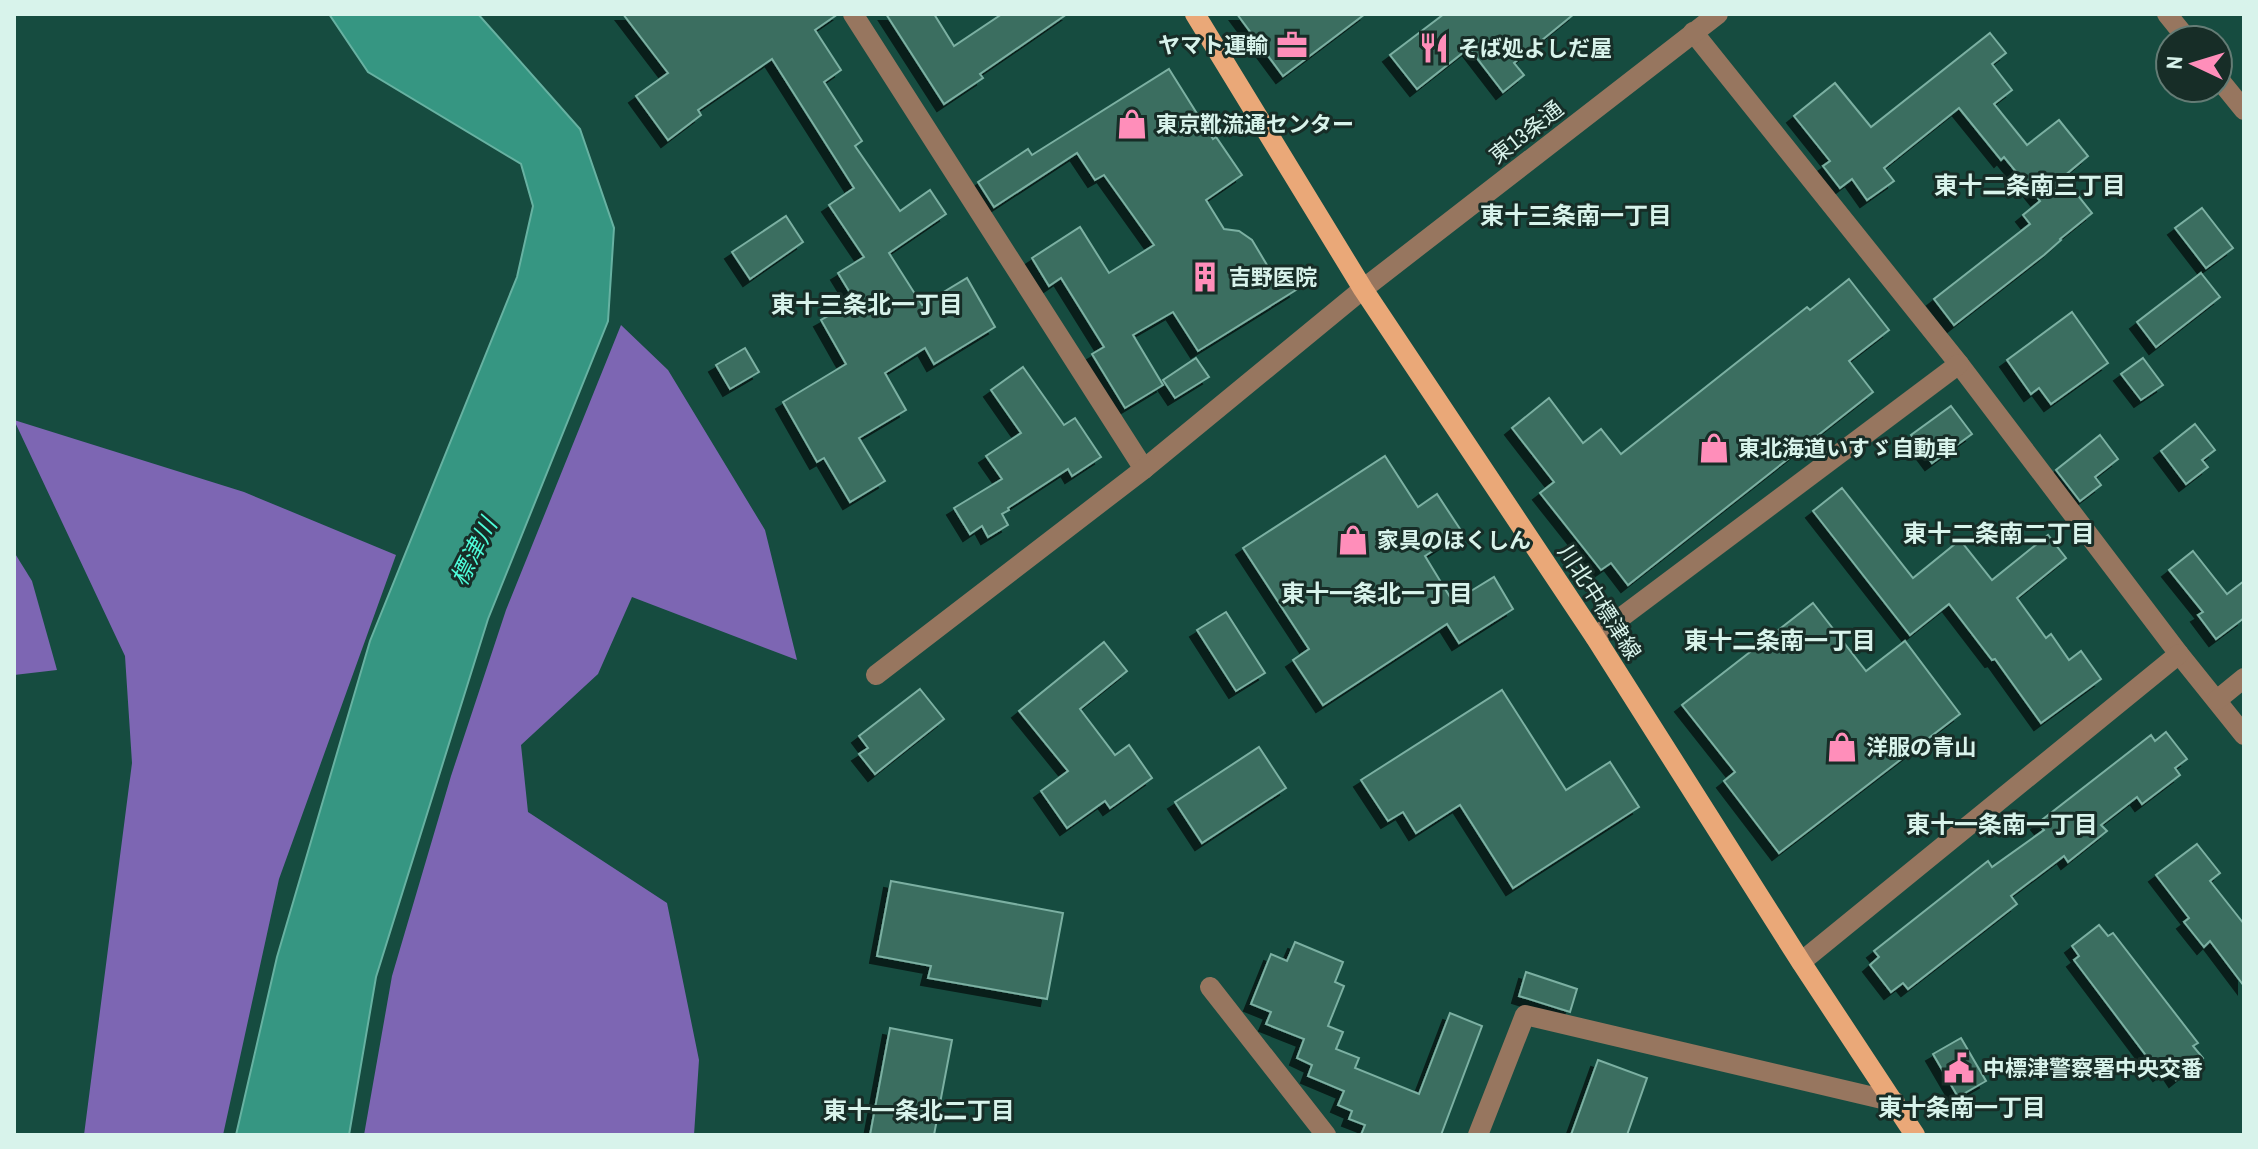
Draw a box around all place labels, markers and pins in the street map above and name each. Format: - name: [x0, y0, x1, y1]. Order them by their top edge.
- office icon: ヤマト運輸: [1275, 28, 1309, 62]
- place label: ヤマト運輸: [1158, 30, 1268, 60]
- restaurant icon: そば処よしだ屋: [1417, 31, 1451, 65]
- place label: そば処よしだ屋: [1458, 33, 1612, 63]
- shop icon: 東京靴流通センター: [1115, 107, 1149, 141]
- place label: 東京靴流通センター: [1156, 109, 1354, 139]
- building icon: 吉野医院: [1188, 260, 1222, 294]
- place label: 吉野医院: [1229, 262, 1317, 292]
- shop icon: 東北海道いすゞ自動車: [1697, 431, 1731, 465]
- place label: 東北海道いすゞ自動車: [1738, 433, 1958, 463]
- shop icon: 家具のほくしん: [1336, 523, 1370, 557]
- place label: 家具のほくしん: [1377, 525, 1531, 555]
- shop icon: 洋服の青山: [1825, 730, 1859, 764]
- place label: 洋服の青山: [1866, 732, 1976, 762]
- public building icon: 中標津警察署中央交番: [1942, 1051, 1976, 1085]
- place label: 中標津警察署中央交番: [1983, 1053, 2203, 1083]

